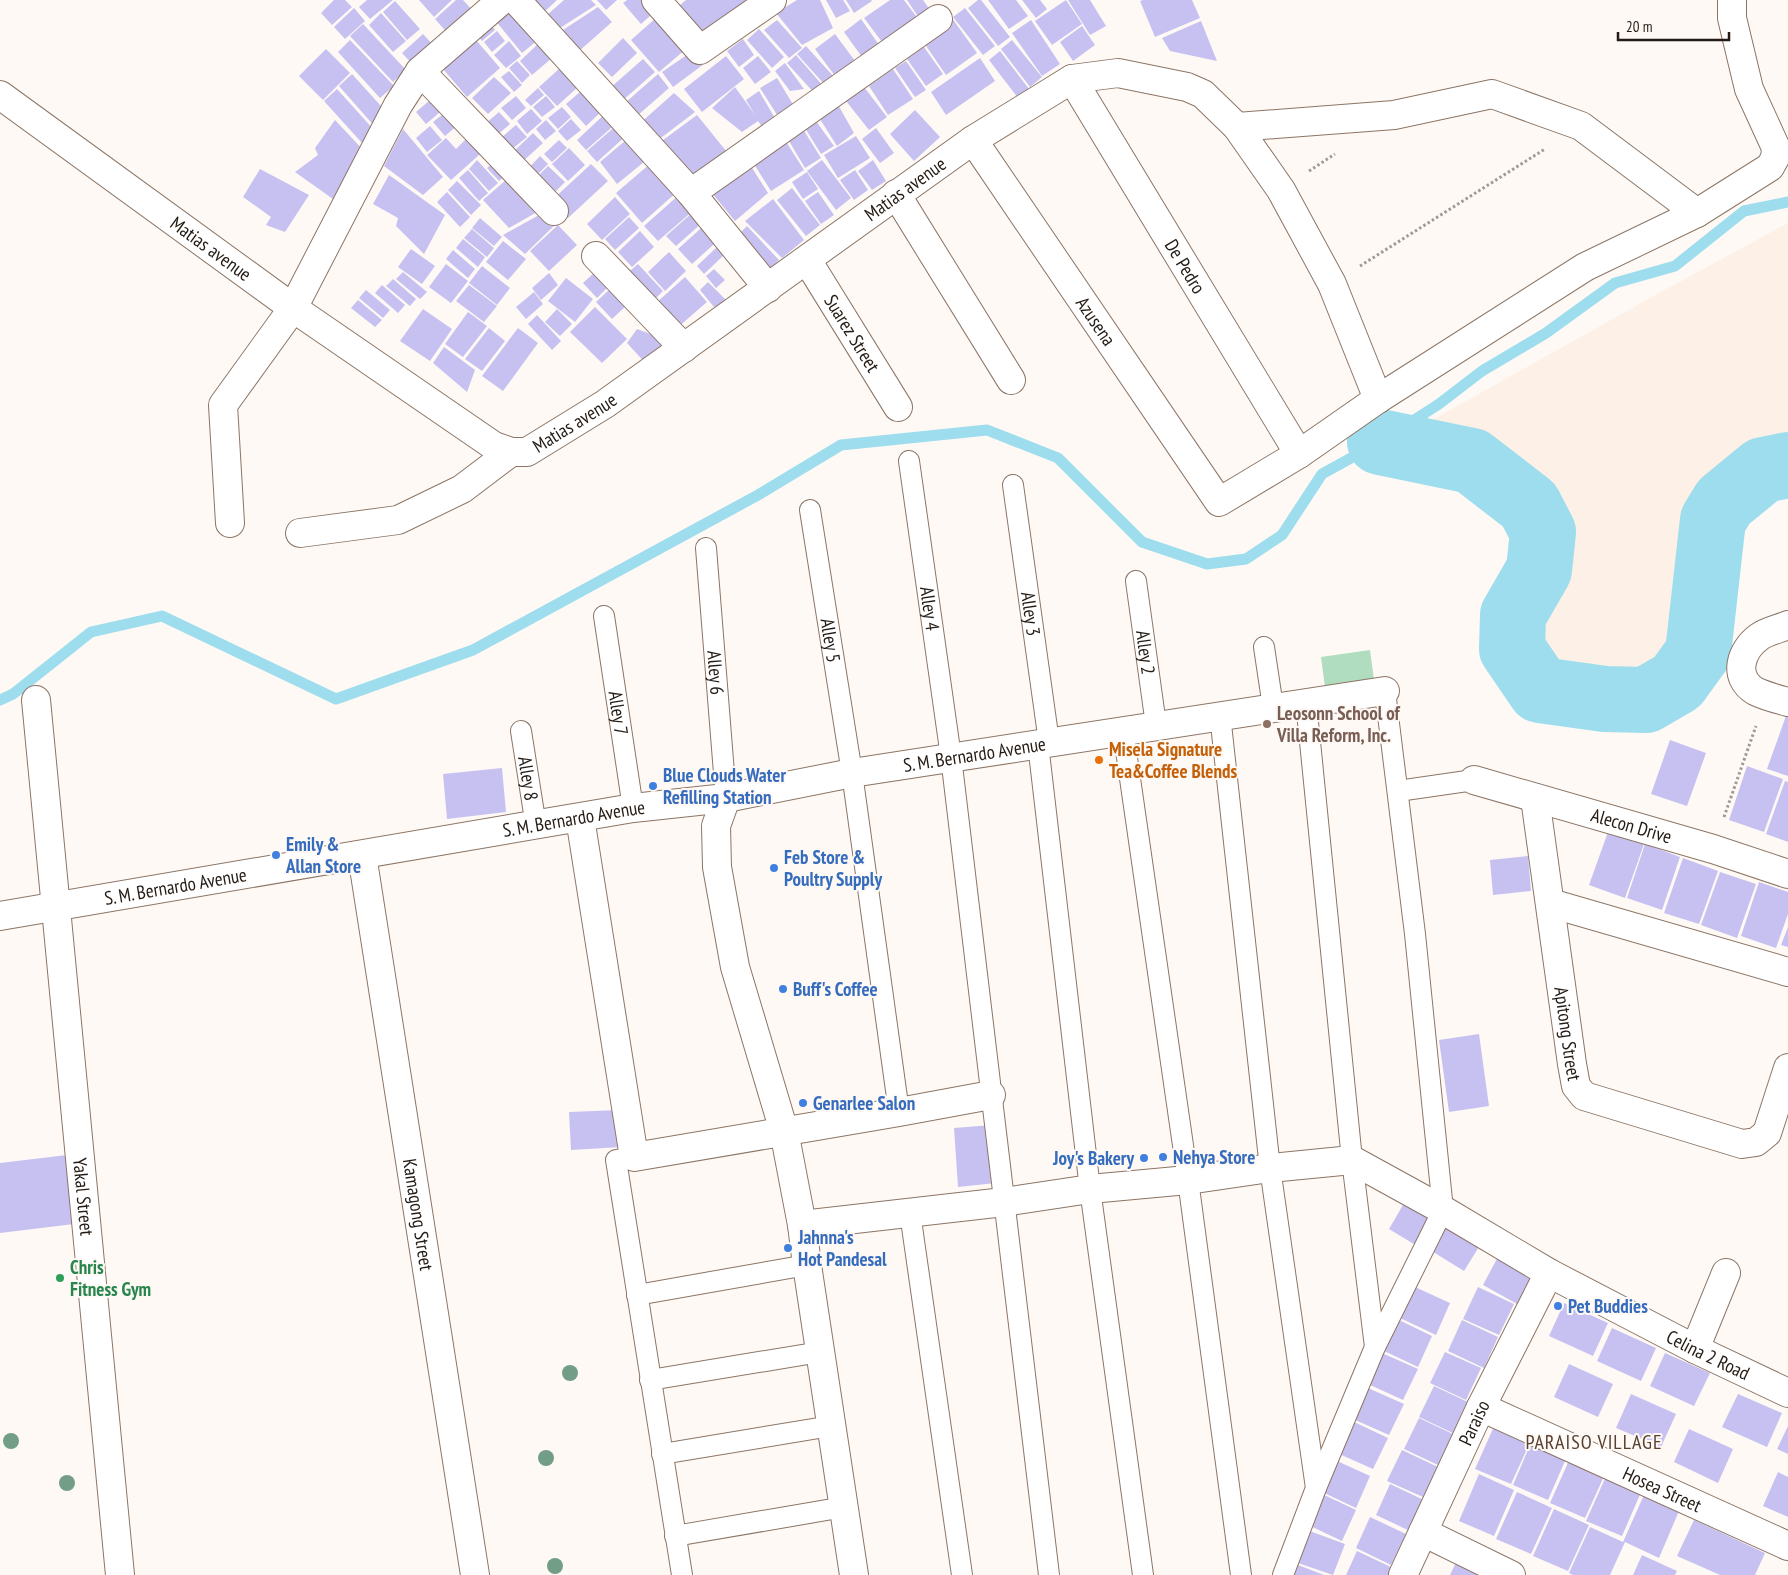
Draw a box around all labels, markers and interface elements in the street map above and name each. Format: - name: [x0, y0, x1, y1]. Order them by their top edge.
- scale bar: [1618, 10, 1729, 42]
- text: 20 m: [1626, 17, 1652, 36]
- street label: Matias avenue: [860, 151, 951, 226]
- street label: Matias avenue: [166, 211, 256, 286]
- street label: De Pedro: [1160, 235, 1211, 298]
- street label: Suarez Street: [819, 290, 886, 377]
- street label: Azusena: [1071, 292, 1121, 350]
- street label: Matias avenue: [528, 387, 622, 458]
- street label: Alley 4: [915, 585, 945, 633]
- street label: Alley 3: [1016, 590, 1046, 637]
- street label: Alley 5: [815, 616, 846, 664]
- street label: Alley 2: [1131, 629, 1161, 676]
- street label: Alley 6: [702, 649, 730, 696]
- street label: Alley 7: [603, 689, 634, 737]
- place label: Leosonn School of Villa Reform, Inc.: [1276, 701, 1400, 747]
- marker: Leosonn School of Villa Reform, Inc.: [1261, 718, 1273, 730]
- street label: S. M. Bernardo Avenue: [902, 731, 1047, 777]
- place label: Misela Signature Tea&Coffee Blends: [1109, 737, 1237, 783]
- marker: Misela Signature Tea&Coffee Blends: [1093, 754, 1105, 766]
- street label: Alley 8: [513, 755, 544, 802]
- place label: Blue Clouds Water Refilling Station: [663, 763, 786, 809]
- marker: Blue Clouds Water Refilling Station: [647, 780, 659, 792]
- street label: S. M. Bernardo Avenue: [501, 795, 646, 842]
- street label: Alecon Drive: [1588, 802, 1675, 849]
- place label: Emily & Allan Store: [285, 832, 361, 878]
- place label: Feb Store & Poultry Supply: [784, 845, 882, 891]
- marker: Emily & Allan Store: [270, 849, 282, 861]
- street label: S. M. Bernardo Avenue: [103, 862, 249, 910]
- marker: Feb Store & Poultry Supply: [768, 862, 780, 874]
- place label: Buff's Coffee: [793, 977, 878, 1001]
- marker: Buff's Coffee: [777, 983, 789, 995]
- street label: Apitong Street: [1549, 985, 1587, 1083]
- place label: Genarlee Salon: [813, 1091, 915, 1115]
- marker: Genarlee Salon: [797, 1097, 809, 1109]
- place label: Nehya Store: [1173, 1145, 1255, 1169]
- place label: Joy's Bakery: [1052, 1146, 1134, 1170]
- marker: Nehya Store: [1157, 1151, 1169, 1163]
- marker: Joy's Bakery: [1138, 1152, 1150, 1164]
- street label: Yakal Street: [68, 1157, 99, 1237]
- street label: Kamagong Street: [398, 1157, 439, 1273]
- place label: Jahnna's Hot Pandesal: [797, 1225, 887, 1271]
- marker: Jahnna's Hot Pandesal: [782, 1242, 794, 1254]
- place label: Chris Fitness Gym: [70, 1255, 151, 1301]
- marker: Chris Fitness Gym: [54, 1272, 66, 1284]
- place label: Pet Buddies: [1568, 1294, 1648, 1318]
- marker: Pet Buddies: [1552, 1300, 1564, 1312]
- street label: Celina 2 Road: [1662, 1324, 1754, 1385]
- street label: Paraiso: [1453, 1396, 1495, 1449]
- district label: PARAISO VILLAGE: [1525, 1429, 1663, 1455]
- street label: Hosea Street: [1619, 1461, 1706, 1518]

